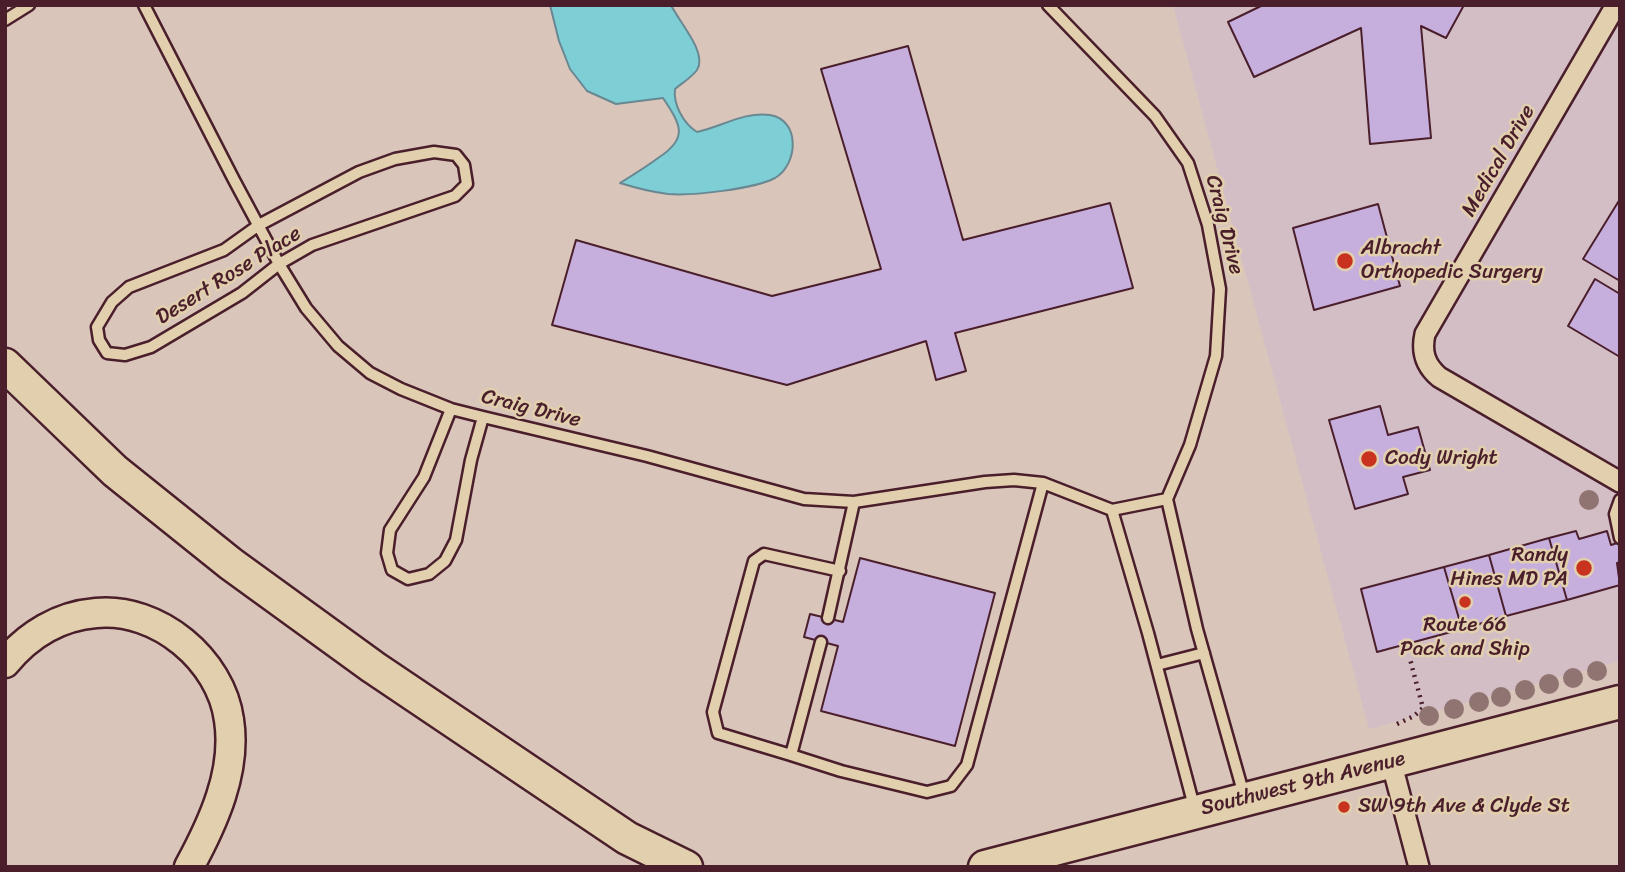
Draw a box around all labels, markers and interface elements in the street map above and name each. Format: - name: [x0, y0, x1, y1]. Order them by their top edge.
- street label: Medical Drive: [1457, 101, 1541, 221]
- street label: Craig Drive: [1199, 173, 1249, 277]
- street label: Desert Rose Place: [152, 221, 306, 331]
- place label: Albracht Orthopedic Surgery: [1361, 236, 1543, 286]
- marker: Albracht Orthopedic Surgery: [1335, 251, 1355, 271]
- street label: Craig Drive: [479, 384, 583, 434]
- place label: Cody Wright: [1385, 446, 1498, 472]
- marker: Cody Wright: [1359, 449, 1379, 469]
- place label: Randy Hines MD PA: [1450, 543, 1568, 593]
- marker: Randy Hines MD PA: [1574, 558, 1594, 578]
- marker: Route 66 Pack and Ship: [1457, 594, 1473, 610]
- place label: Route 66 Pack and Ship: [1400, 613, 1530, 663]
- street label: Southwest 9th Avenue: [1198, 746, 1408, 822]
- place label: SW 9th Ave & Clyde St: [1358, 794, 1570, 820]
- marker: SW 9th Ave & Clyde St: [1336, 799, 1352, 815]

